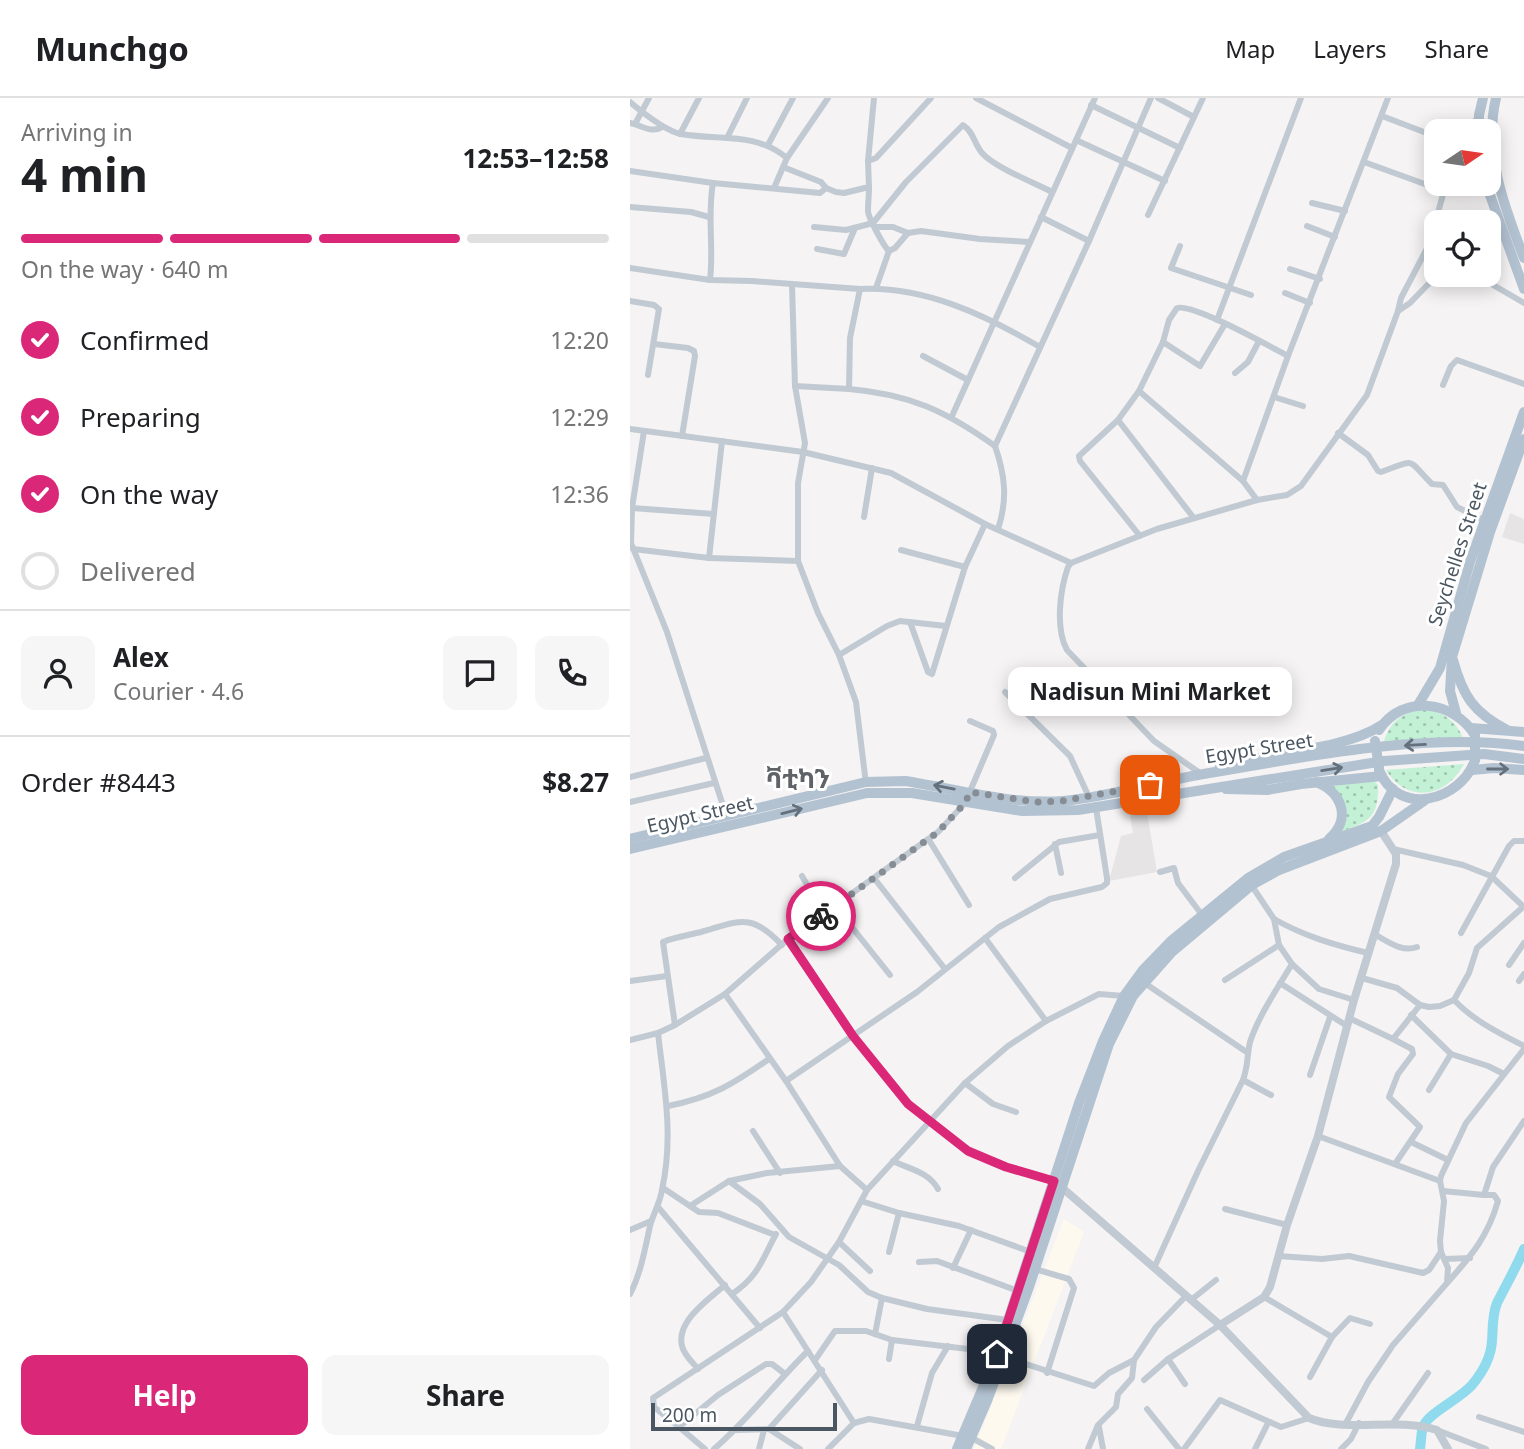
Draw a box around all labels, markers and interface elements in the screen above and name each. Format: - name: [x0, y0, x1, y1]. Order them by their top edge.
- text: Munchgo: [35, 26, 189, 71]
- text: Map: [1225, 32, 1275, 65]
- text: Layers: [1313, 32, 1387, 65]
- text: Share: [1425, 32, 1489, 65]
- text: Arriving in: [21, 116, 133, 148]
- north arrow: [1424, 119, 1502, 196]
- map controls: [1424, 119, 1501, 287]
- text: 12:53–12:58: [462, 140, 609, 176]
- text: 4 min: [21, 143, 148, 205]
- button: locate: [1424, 210, 1501, 287]
- text: On the way · 640 m: [21, 253, 228, 285]
- icon: check: [21, 321, 59, 359]
- text: Confirmed: [80, 322, 210, 358]
- text: 12:20: [550, 324, 609, 356]
- icon: check: [21, 398, 59, 436]
- text: Preparing: [80, 399, 201, 435]
- text: 12:29: [550, 401, 609, 433]
- icon: check: [21, 475, 59, 513]
- text: On the way: [80, 476, 218, 512]
- text: 12:36: [550, 478, 609, 510]
- street label: Seychelles Street: [1422, 479, 1493, 629]
- text: Delivered: [80, 553, 196, 589]
- button: person: [21, 636, 95, 710]
- button: chat: [443, 636, 517, 710]
- button: phone: [535, 636, 609, 710]
- text: Alex: [113, 639, 169, 675]
- callout: Nadisun Mini Market: [1008, 666, 1292, 715]
- text: Courier · 4.6: [113, 675, 244, 707]
- text: Nadisun Mini Market: [1029, 675, 1271, 707]
- street label: Egypt Street: [1203, 727, 1315, 769]
- one-way arrow: [1404, 739, 1427, 752]
- pin: [1120, 755, 1180, 815]
- district label: ቫቲካን: [766, 760, 830, 796]
- one-way arrow: [1320, 762, 1343, 775]
- one-way arrow: [1486, 762, 1509, 776]
- text: Order #8443: [21, 764, 176, 800]
- text: $8.27: [542, 764, 609, 800]
- icon: bag: [1131, 766, 1169, 804]
- one-way arrow: [933, 780, 956, 794]
- street label: Egypt Street: [644, 789, 756, 839]
- one-way arrow: [780, 803, 803, 817]
- courier: [786, 881, 856, 951]
- icon: bike: [802, 897, 840, 935]
- pin: [967, 1324, 1027, 1384]
- icon: home: [978, 1335, 1016, 1373]
- button: Help: [21, 1355, 308, 1435]
- button: Share: [322, 1355, 609, 1435]
- scale bar: [651, 1400, 836, 1432]
- text: 200 m: [662, 1402, 717, 1428]

